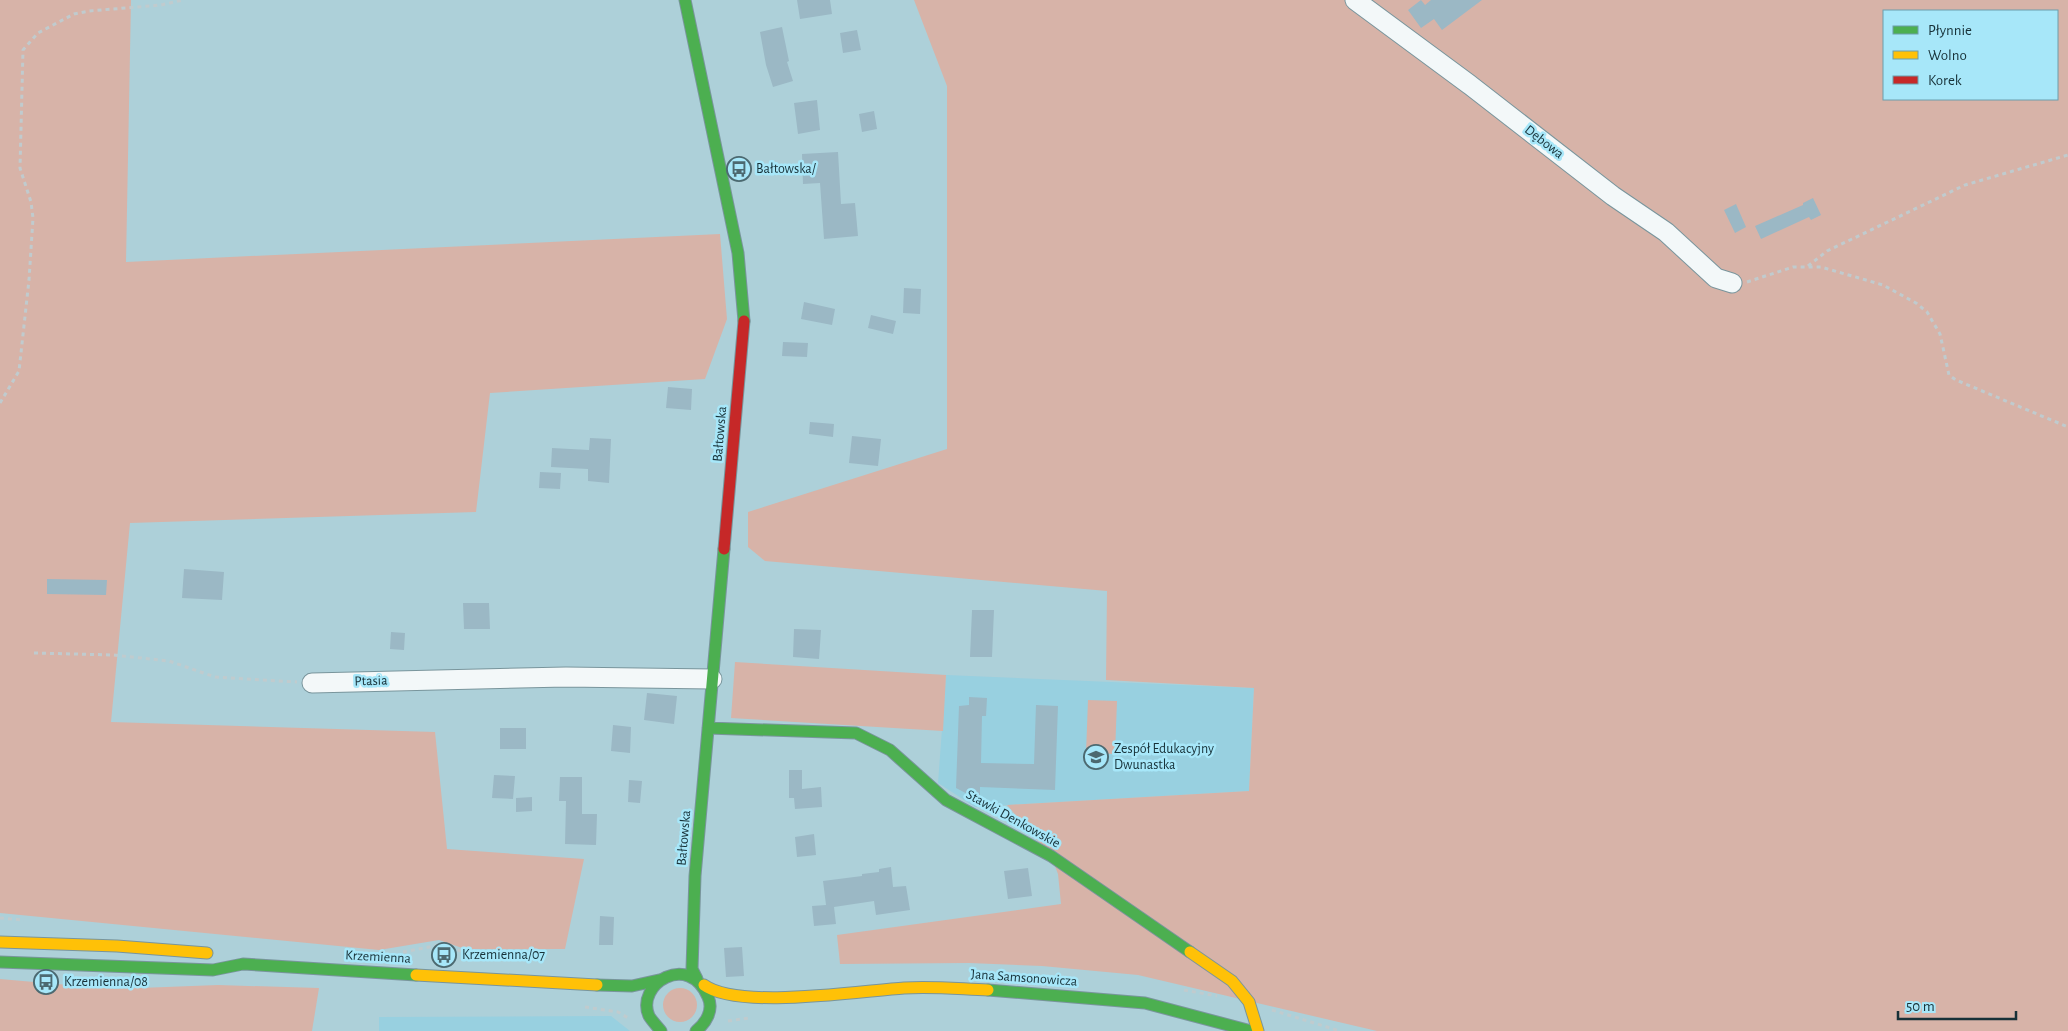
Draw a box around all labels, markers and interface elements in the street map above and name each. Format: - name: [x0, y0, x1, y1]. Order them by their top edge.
- legend: [1883, 10, 2058, 100]
- text: Płynnie: [1928, 23, 1972, 38]
- text: Wolno: [1928, 48, 1967, 63]
- text: Korek: [1928, 73, 1962, 88]
- street label: Dębowa: [1522, 123, 1566, 162]
- bus stop icon: Bałtowska/: [726, 156, 752, 182]
- place label: Bałtowska/: [756, 162, 817, 176]
- street label: Bałtowska: [711, 405, 729, 462]
- street label: Ptasia: [354, 673, 388, 689]
- place label: Zespół Edukacyjny Dwunastka: [1114, 742, 1214, 772]
- school or university icon: Zespół Edukacyjny Dwunastka: [1083, 744, 1109, 770]
- street label: Stawki Denkowskie: [964, 787, 1062, 851]
- street label: Bałtowska: [675, 809, 693, 866]
- bus stop icon: Krzemienna/07: [431, 942, 457, 968]
- street label: Krzemienna: [345, 948, 412, 966]
- place label: Krzemienna/07: [462, 948, 545, 962]
- street label: Jana Samsonowicza: [970, 967, 1078, 989]
- bus stop icon: Krzemienna/08: [33, 969, 59, 995]
- place label: Krzemienna/08: [64, 975, 148, 989]
- scale bar: [1898, 988, 2016, 1020]
- text: 50 m: [1906, 999, 1935, 1014]

